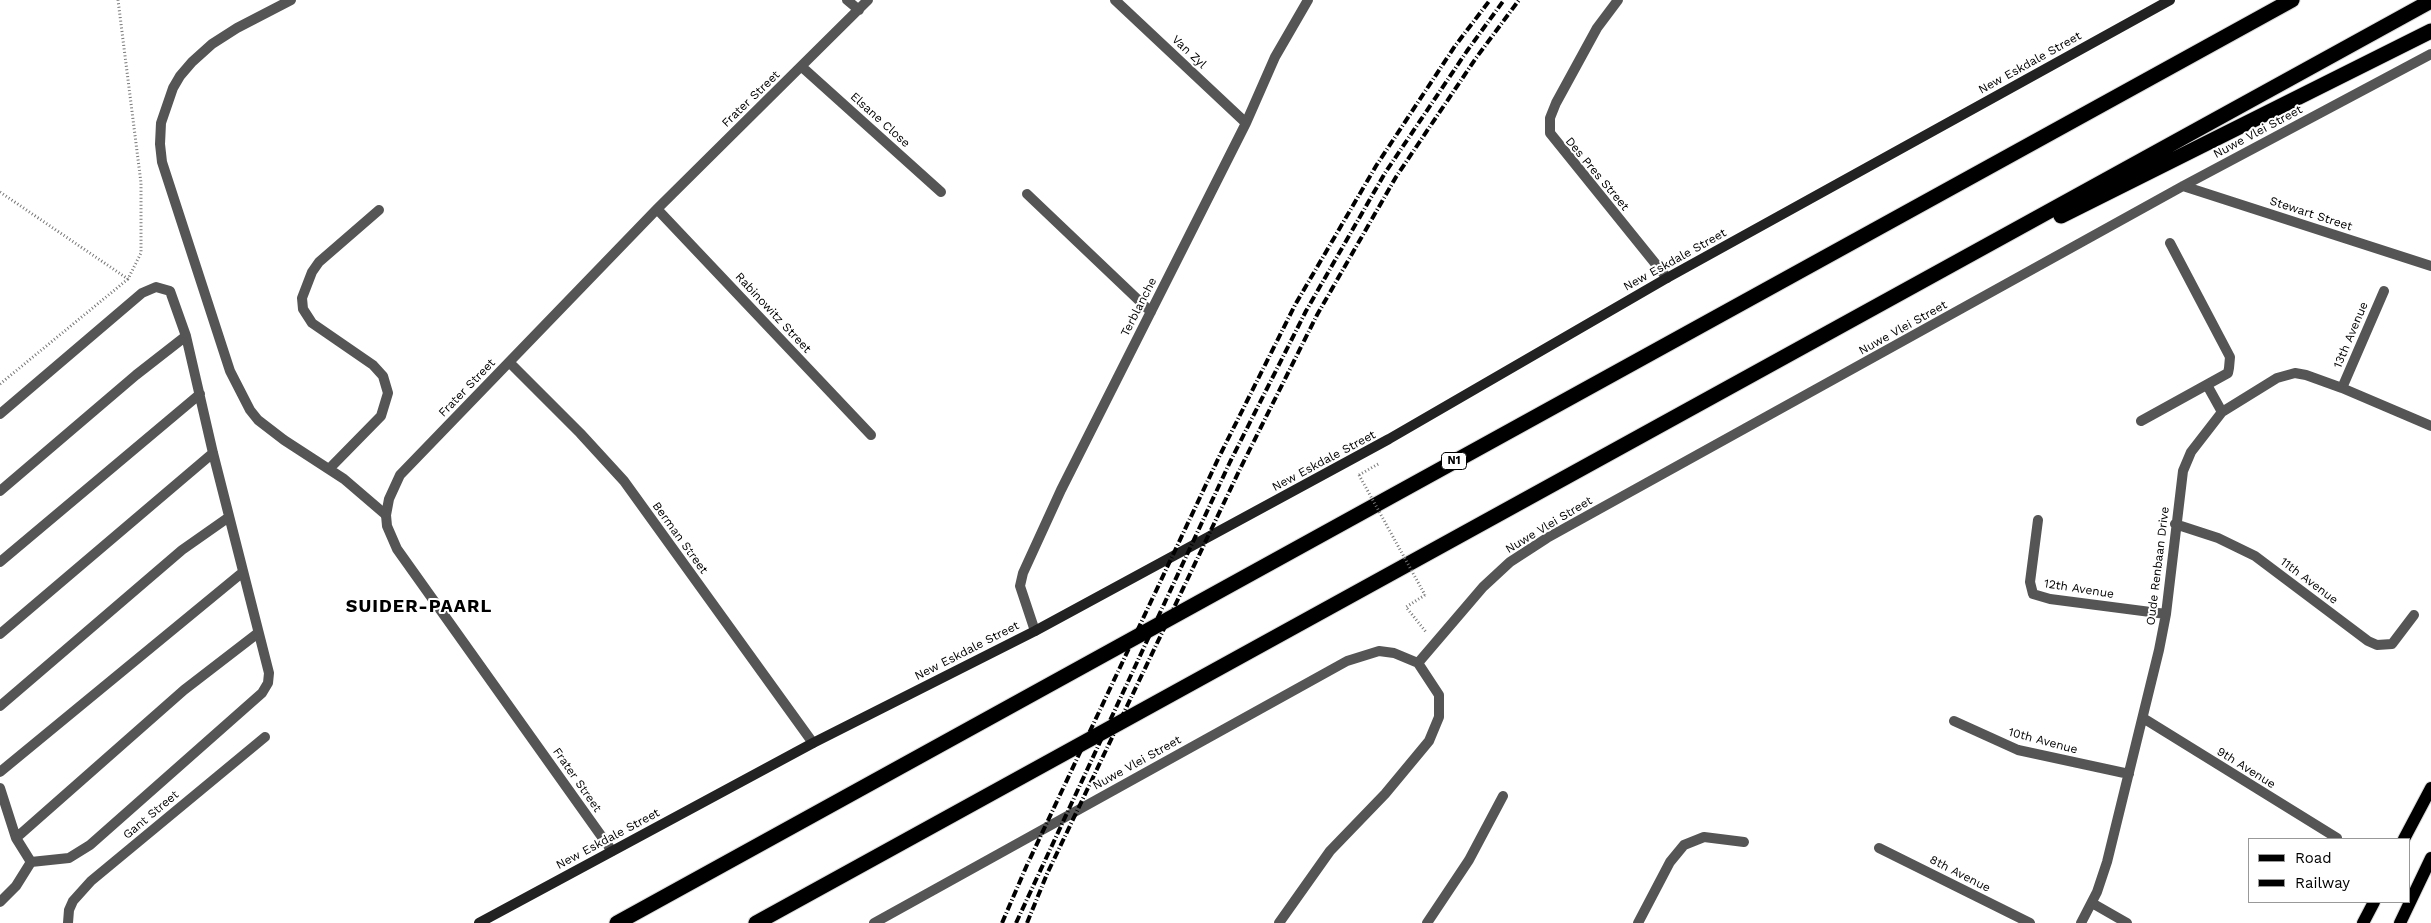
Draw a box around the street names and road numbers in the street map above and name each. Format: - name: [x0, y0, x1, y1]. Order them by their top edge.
- street label: New Eskdale Street: [1976, 29, 2084, 97]
- street label: Van Zyl: [1169, 32, 1209, 72]
- street label: Frater Street: [719, 68, 783, 130]
- street label: Elsane Close: [847, 89, 913, 151]
- street label: Nuwe Vlei Street: [2211, 102, 2305, 162]
- street label: Des Pres Street: [1562, 134, 1632, 214]
- street label: Stewart Street: [2268, 194, 2354, 234]
- street label: New Eskdale Street: [1621, 226, 1729, 294]
- street label: Rabinowitz Street: [732, 270, 814, 356]
- street label: Terblanche: [1118, 275, 1160, 339]
- street label: Nuwe Vlei Street: [1856, 298, 1950, 358]
- street label: 13th Avenue: [2331, 300, 2371, 370]
- street label: Frater Street: [436, 356, 498, 420]
- street label: New Eskdale Street: [1270, 428, 1378, 494]
- road number: N1: [1442, 452, 1466, 470]
- street label: Nuwe Vlei Street: [1503, 493, 1595, 557]
- street label: Berman Street: [649, 499, 711, 577]
- street label: Oude Renbaan Drive: [2144, 506, 2172, 626]
- street label: 11th Avenue: [2277, 555, 2341, 607]
- street label: 12th Avenue: [2043, 576, 2115, 602]
- street label: New Eskdale Street: [912, 618, 1022, 684]
- street label: 10th Avenue: [2007, 725, 2079, 757]
- street label: Nuwe Vlei Street: [1090, 733, 1184, 793]
- street label: 9th Avenue: [2214, 744, 2278, 792]
- street label: Frater Street: [550, 745, 604, 815]
- street label: Gant Street: [120, 788, 182, 842]
- street label: New Eskdale Street: [554, 806, 662, 872]
- street label: 8th Avenue: [1927, 853, 1993, 895]

